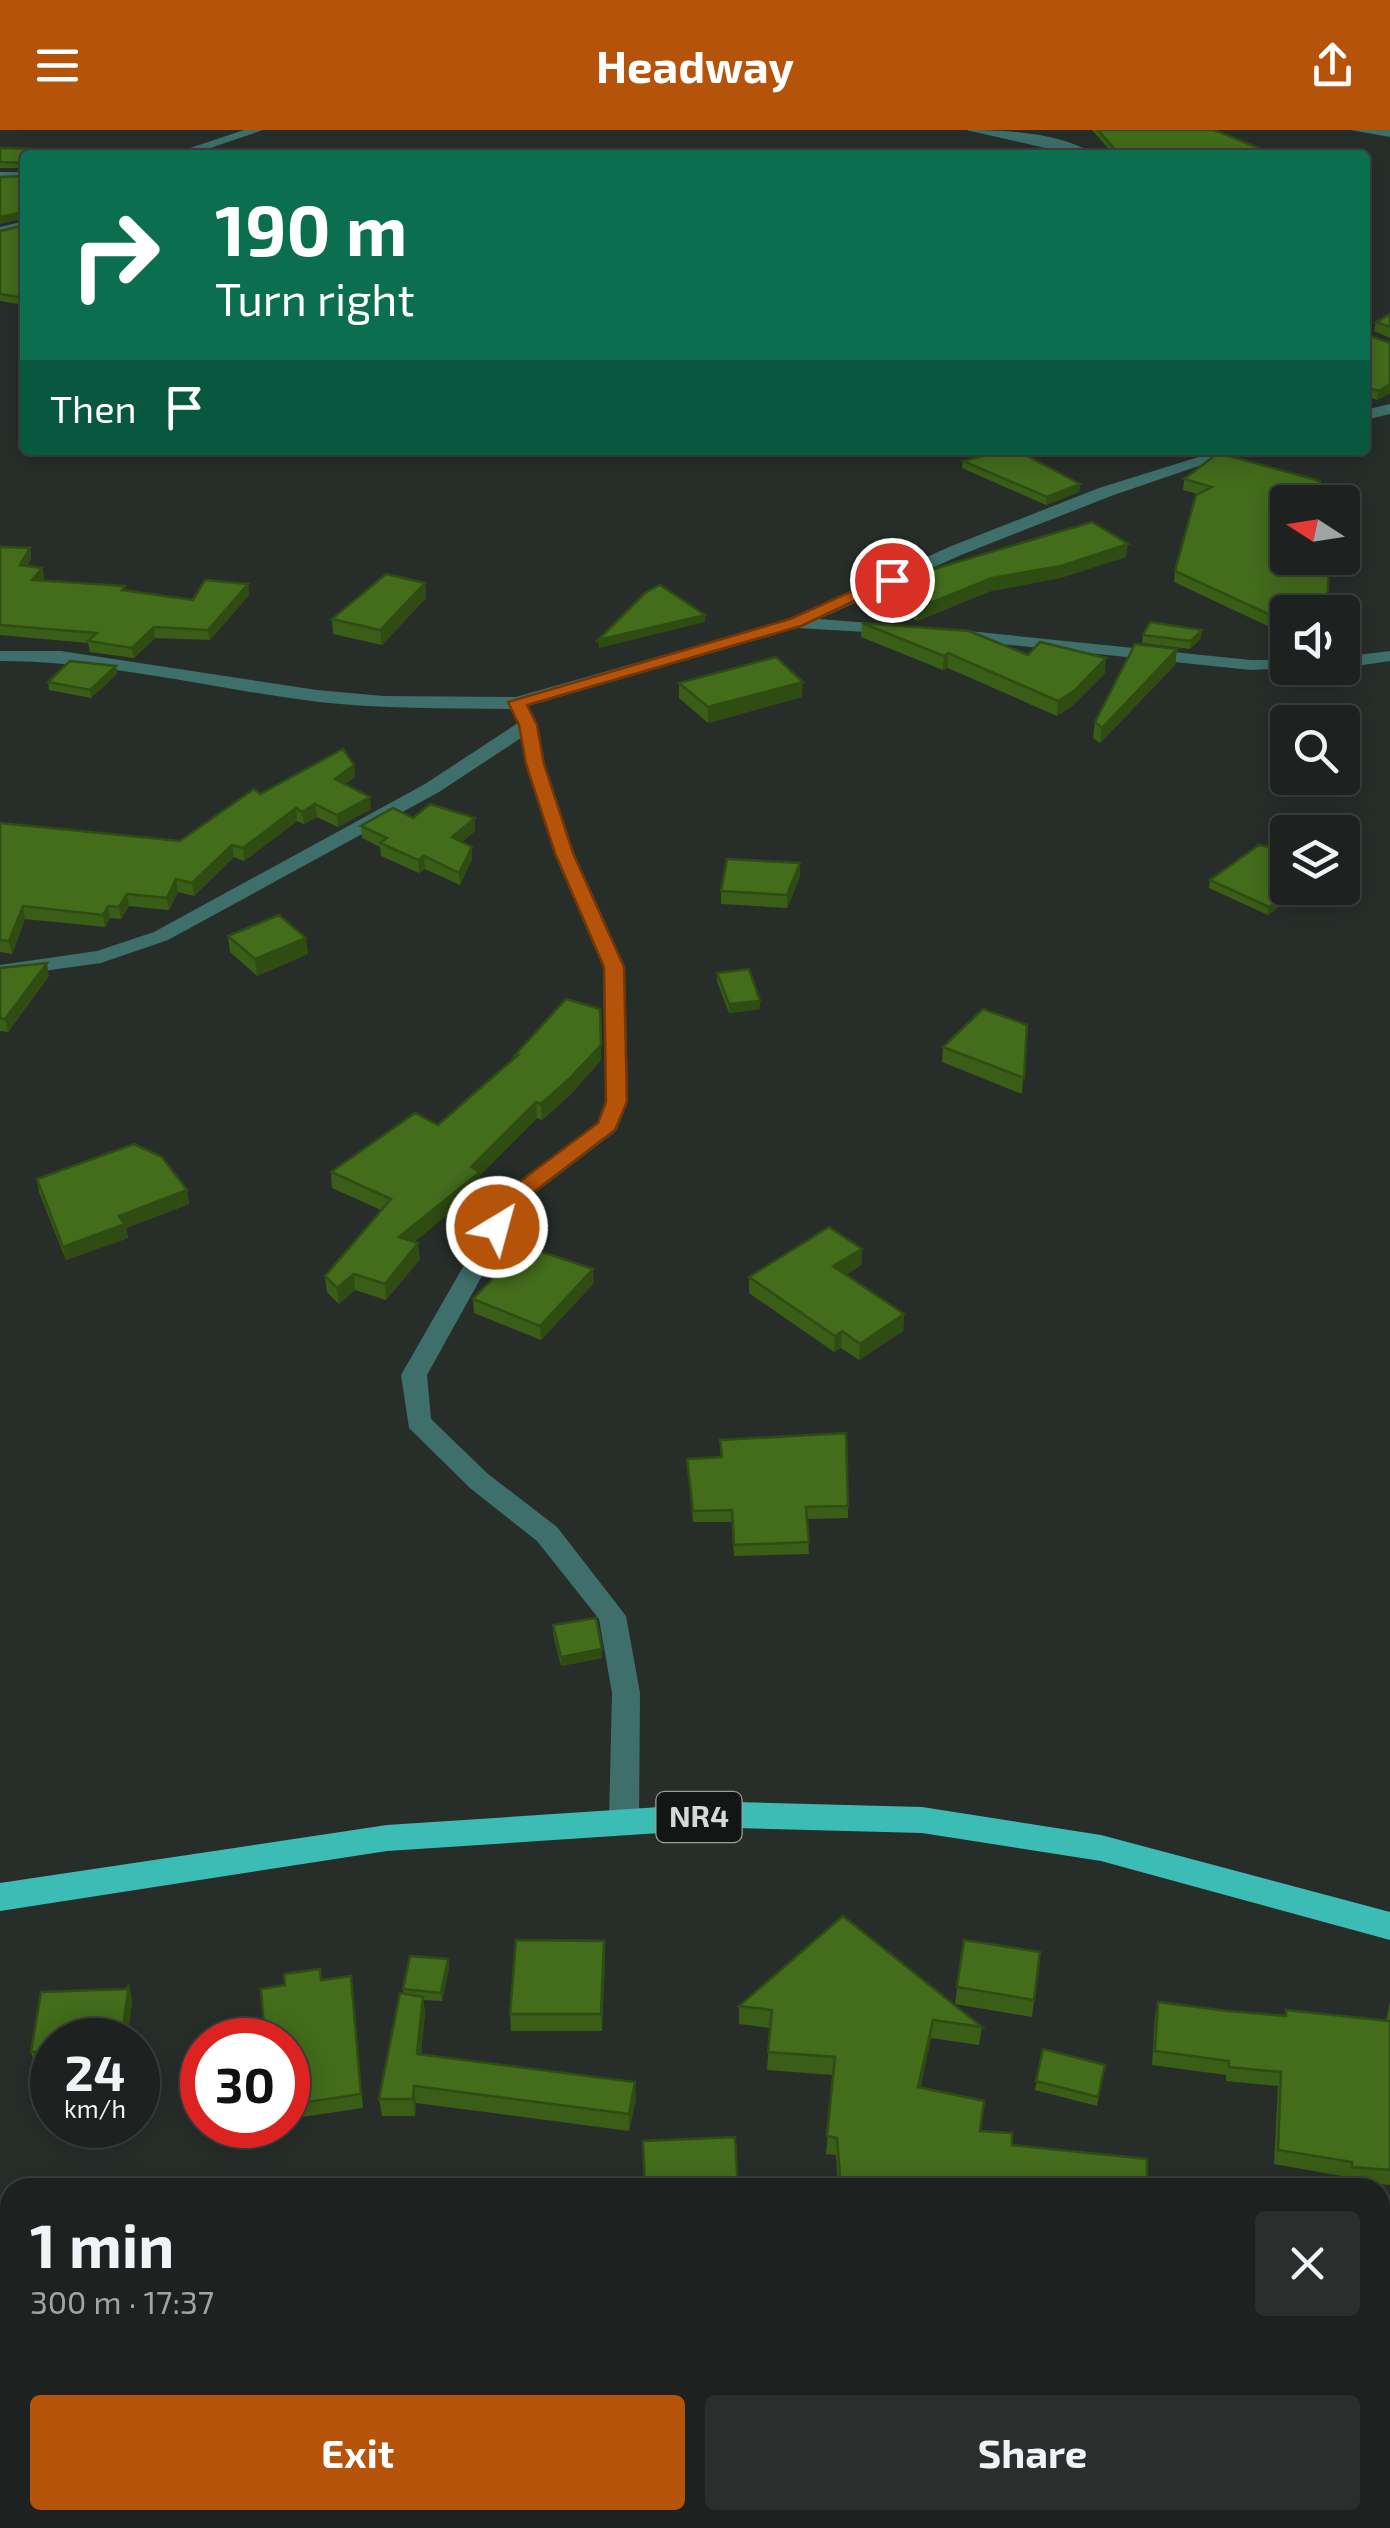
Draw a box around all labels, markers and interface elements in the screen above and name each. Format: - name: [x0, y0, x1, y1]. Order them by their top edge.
- icon: menu: [30, 38, 85, 93]
- text: Headway: [596, 38, 794, 92]
- icon: share: [1305, 38, 1360, 93]
- text: 190 m: [215, 186, 408, 270]
- icon: right: [50, 190, 180, 320]
- text: Turn right: [215, 271, 415, 325]
- icon: arrive: [157, 380, 212, 435]
- text: Then: [50, 385, 137, 431]
- north arrow: [1270, 485, 1360, 575]
- map controls: [1270, 485, 1360, 905]
- pin: [850, 538, 935, 623]
- icon: arrive: [865, 553, 920, 608]
- button: sound: [1270, 595, 1360, 685]
- button: search: [1270, 705, 1360, 795]
- button: layers: [1270, 815, 1360, 905]
- position arrow: [445, 1175, 549, 1279]
- road number: NR4: [656, 1792, 742, 1842]
- speed limit sign: 30: [180, 2018, 310, 2148]
- text: 24: [65, 2041, 125, 2101]
- text: km/h: [64, 2093, 126, 2123]
- text: 1 min: [30, 2208, 174, 2280]
- button: close: [1255, 2211, 1360, 2316]
- text: 300 m · 17:37: [30, 2282, 214, 2320]
- button: Exit: [30, 2395, 685, 2510]
- button: Share: [705, 2395, 1360, 2510]

